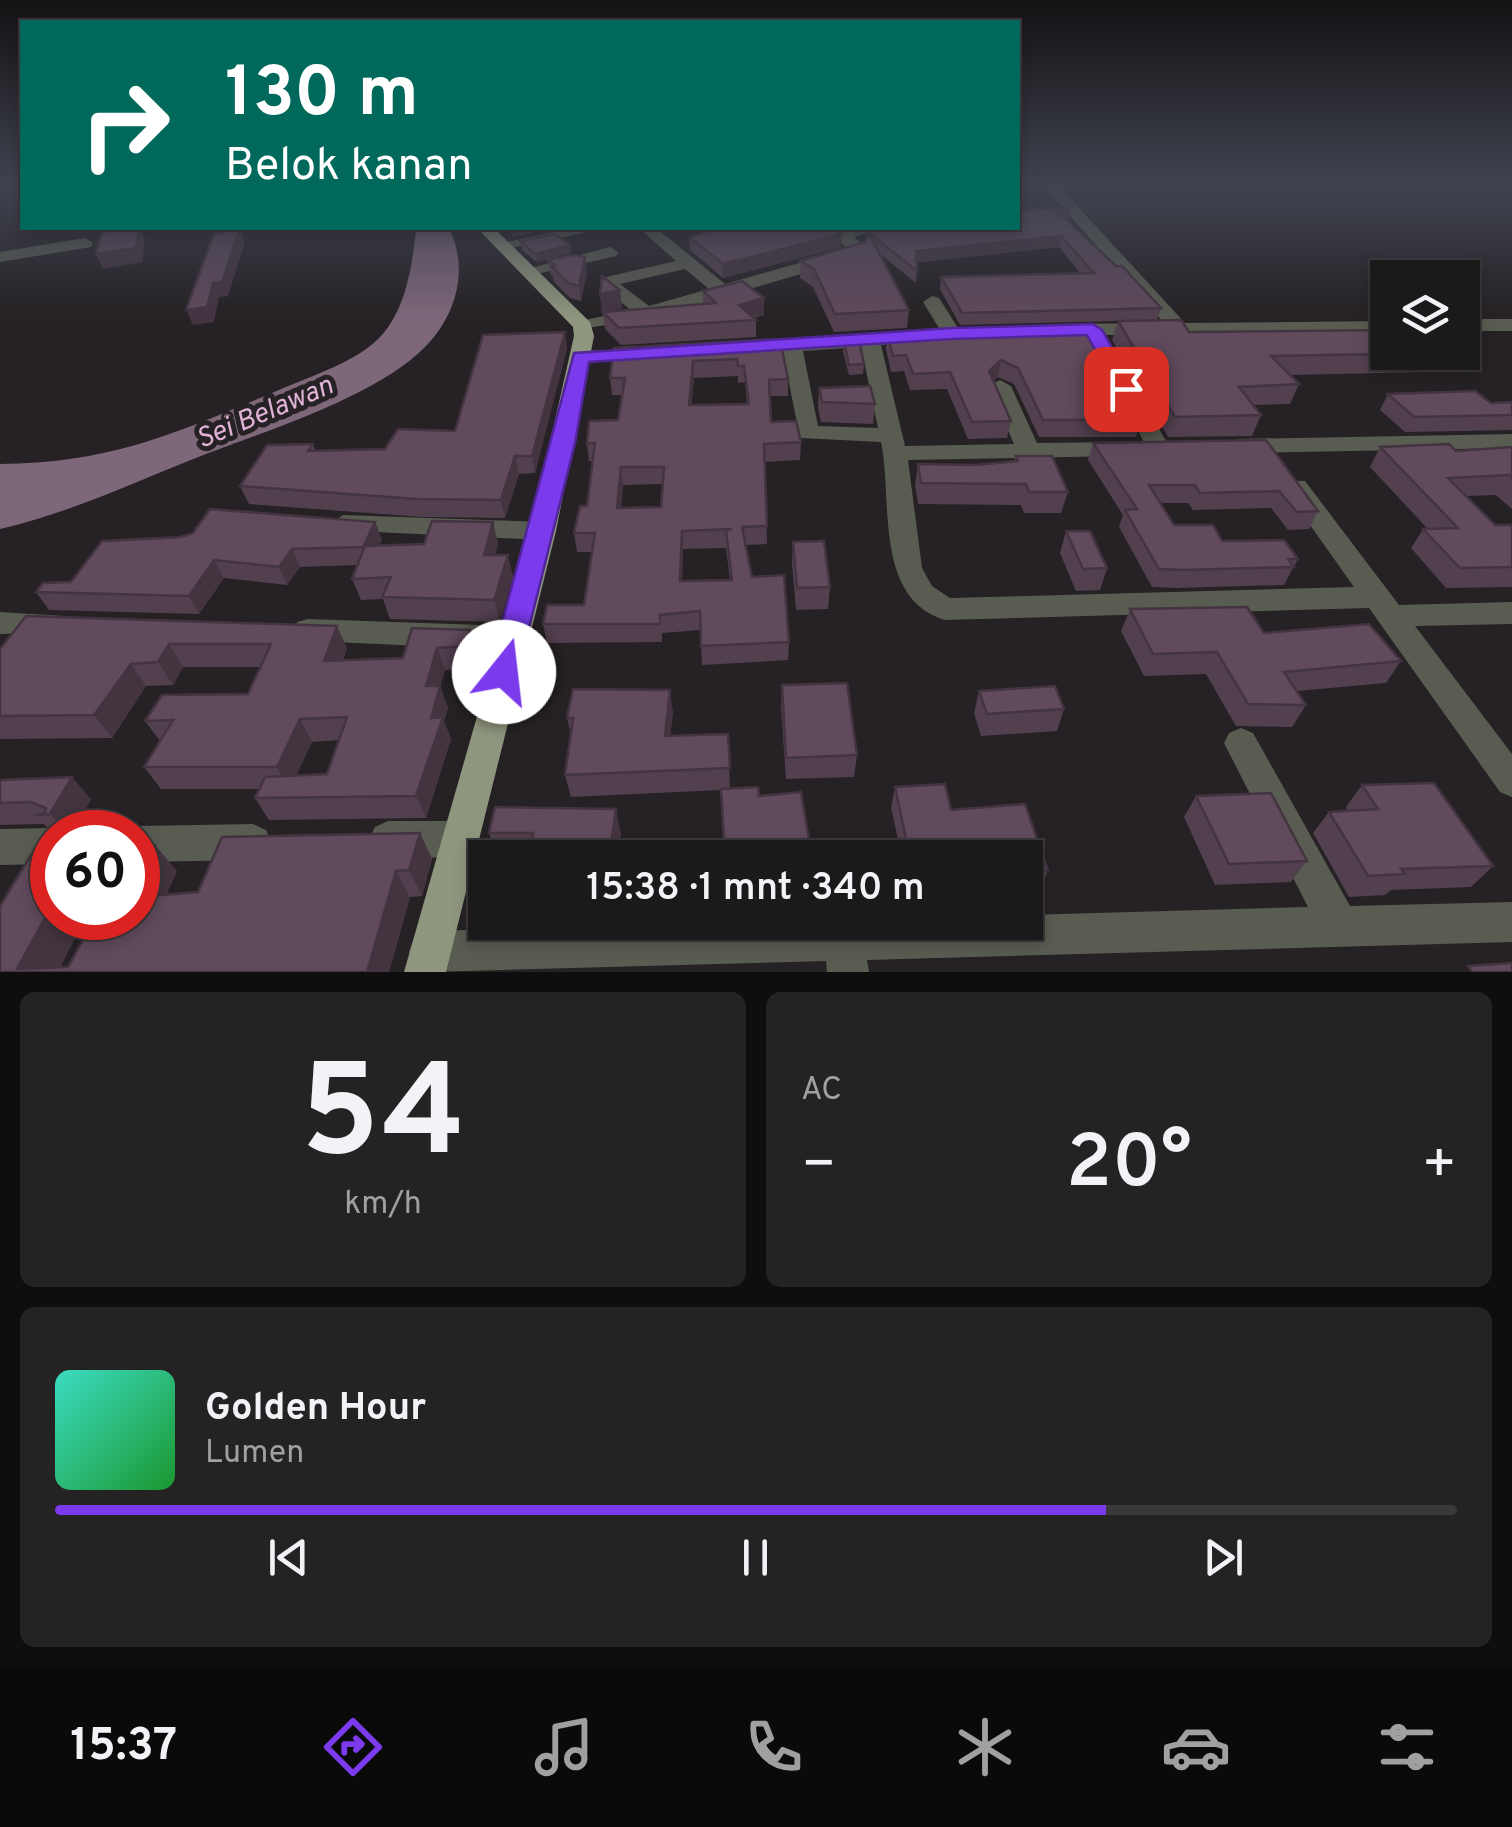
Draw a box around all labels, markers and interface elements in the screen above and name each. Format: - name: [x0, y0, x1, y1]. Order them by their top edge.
- text: 130 m: [225, 52, 419, 141]
- icon: right: [60, 60, 190, 190]
- text: Belok kanan: [225, 139, 473, 196]
- map controls: [1370, 260, 1480, 370]
- button: layers: [1370, 260, 1480, 370]
- pin: [1084, 347, 1169, 432]
- icon: arrive: [1099, 362, 1154, 417]
- water label: Sei Belawan: [191, 369, 339, 459]
- position arrow: [452, 620, 556, 724]
- speed limit sign: 60: [30, 810, 160, 940]
- text: 15:38 · 1 mnt · 340 m: [586, 865, 925, 914]
- text: 54: [300, 1037, 466, 1202]
- text: AC: [801, 1071, 842, 1111]
- text: 20°: [1066, 1119, 1192, 1214]
- text: −: [801, 1132, 836, 1202]
- text: +: [1422, 1132, 1457, 1202]
- text: km/h: [344, 1185, 422, 1225]
- text: Golden Hour: [205, 1385, 426, 1434]
- text: Lumen: [205, 1434, 304, 1474]
- icon: previous: [261, 1530, 316, 1585]
- icon: pause: [728, 1530, 783, 1585]
- icon: next: [1196, 1530, 1251, 1585]
- icon: directions: [318, 1712, 388, 1782]
- icon: music: [529, 1712, 599, 1782]
- icon: phone: [739, 1712, 809, 1782]
- icon: climate: [950, 1712, 1020, 1782]
- icon: car: [1161, 1712, 1231, 1782]
- icon: filters: [1372, 1712, 1442, 1782]
- text: 15:37: [70, 1719, 177, 1776]

